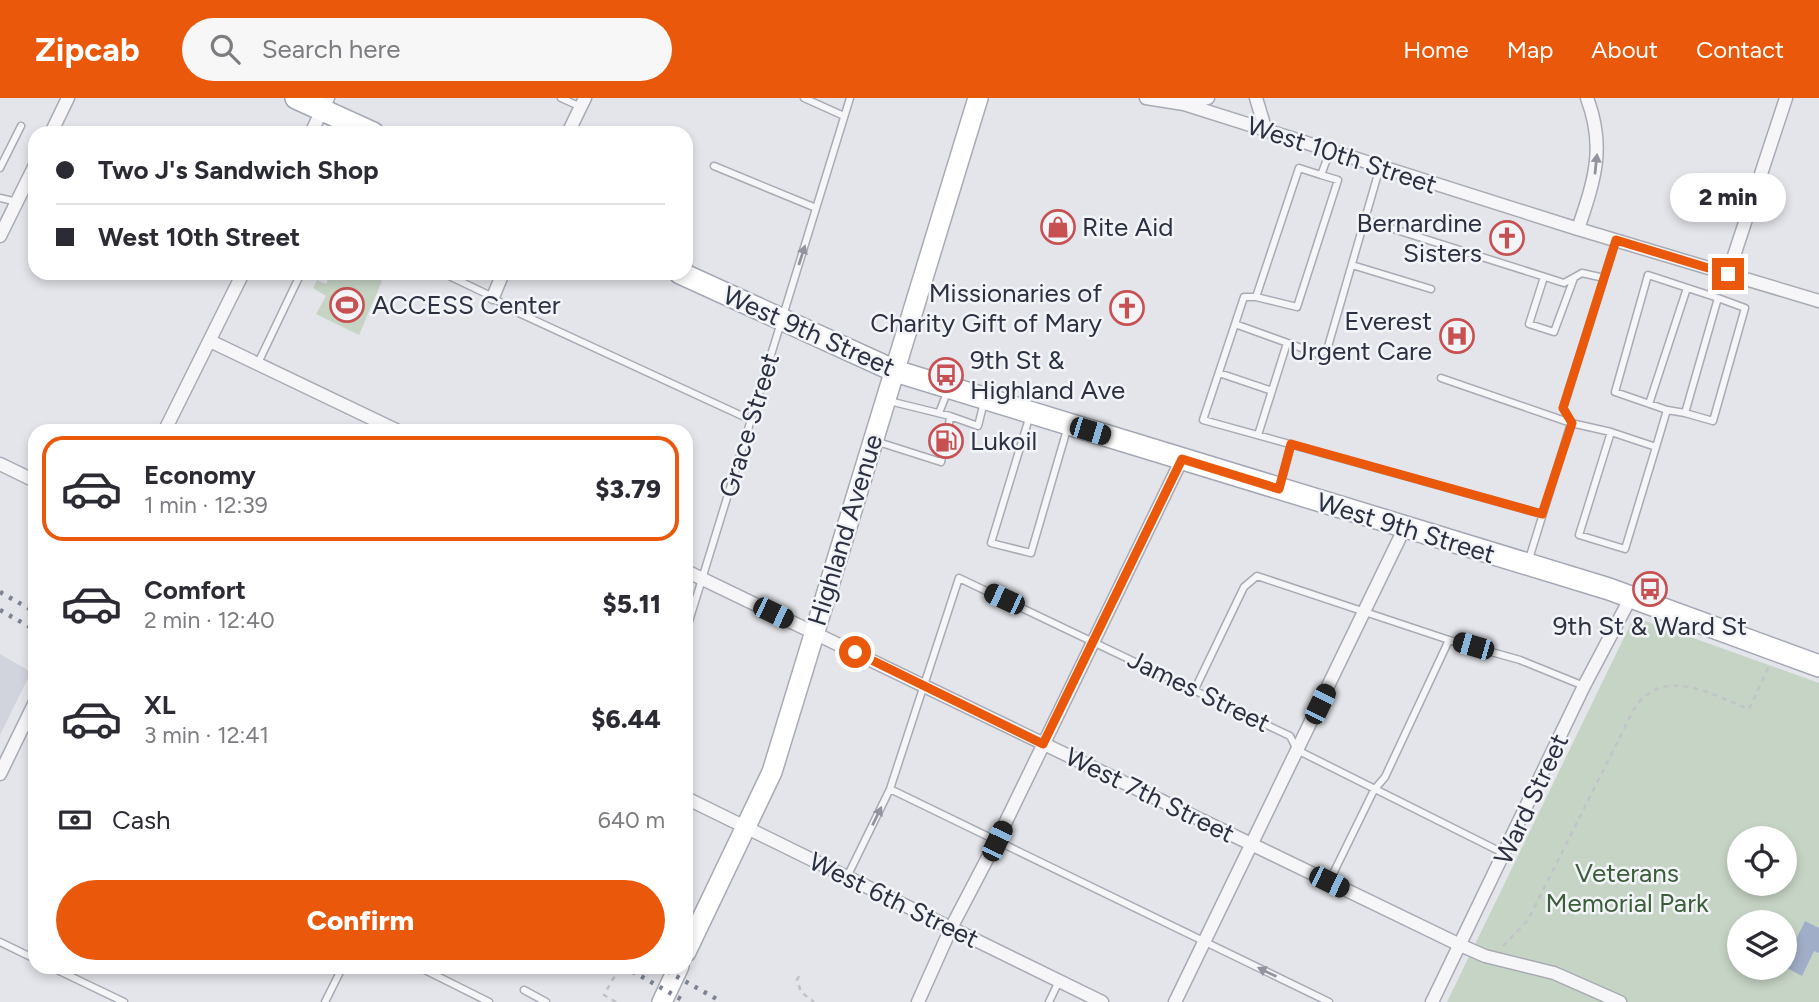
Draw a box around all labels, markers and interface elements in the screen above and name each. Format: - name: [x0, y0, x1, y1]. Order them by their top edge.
- search box: [182, 18, 672, 81]
- text: Zipcab: [35, 30, 140, 69]
- icon: search: [206, 30, 244, 68]
- text: Search here: [262, 33, 401, 65]
- text: Home: [1403, 35, 1469, 64]
- text: Map: [1507, 35, 1553, 64]
- text: About: [1591, 35, 1658, 64]
- text: Contact: [1696, 35, 1784, 64]
- street label: West 10th Street: [1243, 109, 1441, 201]
- one-way arrow: [1590, 153, 1601, 175]
- text: Two J's Sandwich Shop: [98, 154, 379, 186]
- callout: 2 min: [1670, 172, 1786, 222]
- text: 2 min: [1699, 183, 1757, 211]
- place label: Bernardine Sisters: [1357, 207, 1482, 269]
- shop icon: Rite Aid: [1039, 208, 1077, 246]
- place label: Rite Aid: [1082, 211, 1174, 243]
- church icon: Bernardine Sisters: [1488, 219, 1526, 257]
- text: West 10th Street: [98, 221, 300, 253]
- one-way arrow: [797, 244, 808, 265]
- route end: [1712, 258, 1744, 290]
- place label: Missionaries of Charity Gift of Mary: [870, 277, 1102, 339]
- street label: West 9th Street: [718, 279, 900, 383]
- sports icon: ACCESS Center: [328, 286, 366, 324]
- place label: ACCESS Center: [372, 289, 561, 321]
- church icon: Missionaries of Charity Gift of Mary: [1108, 289, 1146, 327]
- place label: Everest Urgent Care: [1290, 305, 1432, 367]
- hospital icon: Everest Urgent Care: [1438, 317, 1476, 355]
- place label: 9th St & Highland Ave: [970, 344, 1125, 406]
- street label: Grace Street: [712, 349, 786, 501]
- bus stop icon: 9th St & Highland Ave: [927, 356, 965, 394]
- car: [1067, 415, 1114, 447]
- fuel station icon: Lukoil: [927, 422, 965, 460]
- place label: Lukoil: [970, 425, 1037, 457]
- street label: Highland Avenue: [801, 430, 889, 630]
- icon: car: [60, 457, 123, 520]
- text: Economy: [144, 459, 256, 491]
- text: $3.79: [595, 473, 661, 505]
- street label: West 9th Street: [1313, 486, 1499, 570]
- text: 1 min · 12:39: [144, 491, 268, 519]
- bus stop icon: 9th St & Ward St: [1631, 570, 1669, 608]
- icon: car: [60, 572, 123, 635]
- text: Comfort: [144, 574, 246, 606]
- car: [981, 581, 1028, 617]
- text: $5.11: [602, 588, 661, 620]
- car: [750, 594, 797, 632]
- text: 2 min · 12:40: [144, 606, 275, 634]
- place label: 9th St & Ward St: [1553, 610, 1747, 642]
- car: [1450, 630, 1497, 662]
- route start: [839, 636, 871, 668]
- street label: James Street: [1123, 643, 1276, 739]
- car: [1302, 681, 1339, 727]
- icon: car: [60, 687, 123, 750]
- text: XL: [144, 689, 176, 721]
- text: $6.44: [591, 703, 661, 735]
- text: 3 min · 12:41: [144, 721, 269, 749]
- street label: Ward Street: [1487, 728, 1575, 869]
- street label: West 7th Street: [1060, 740, 1240, 850]
- icon: cash: [56, 801, 94, 839]
- text: Cash: [112, 804, 171, 836]
- text: 640 m: [598, 806, 665, 834]
- one-way arrow: [871, 806, 883, 826]
- car: [979, 818, 1016, 864]
- map controls: [1727, 826, 1797, 980]
- button: locate: [1727, 826, 1797, 896]
- street label: West 6th Street: [804, 845, 984, 955]
- park label: Veterans Memorial Park: [1545, 857, 1709, 919]
- car: [1306, 863, 1353, 901]
- button: Confirm: [56, 880, 665, 960]
- button: layers: [1727, 910, 1797, 980]
- one-way arrow: [1257, 966, 1277, 977]

